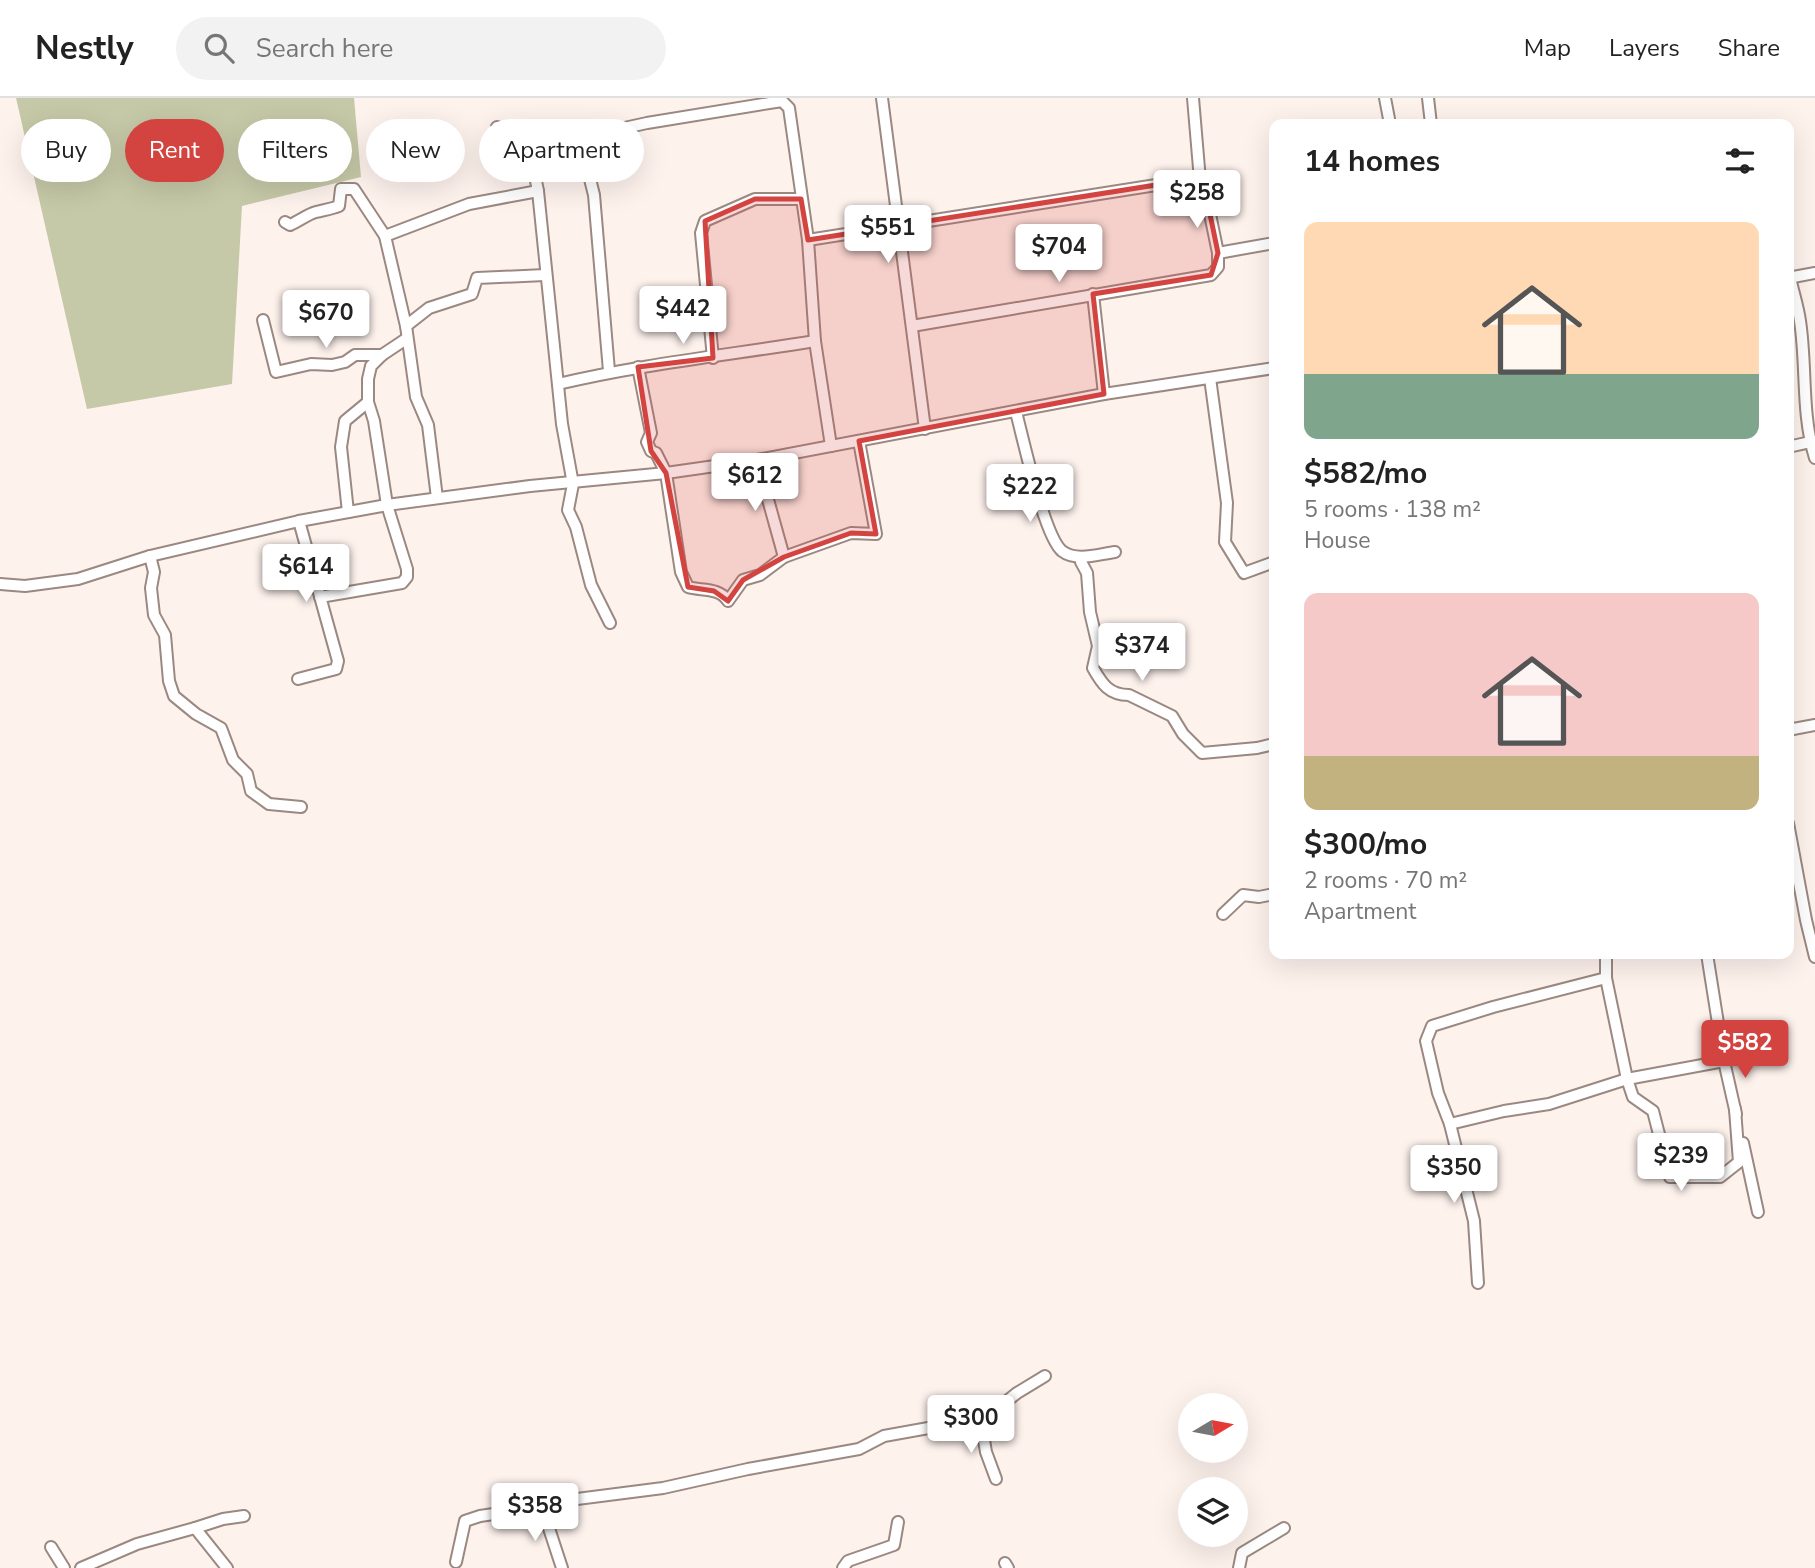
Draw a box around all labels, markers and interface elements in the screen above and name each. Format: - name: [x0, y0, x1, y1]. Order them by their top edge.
- search box: [176, 17, 666, 80]
- text: Nestly: [35, 26, 134, 71]
- icon: search: [200, 29, 238, 67]
- text: Search here: [256, 31, 393, 66]
- text: Map: [1524, 32, 1571, 64]
- text: Layers: [1609, 32, 1680, 64]
- text: Share: [1718, 32, 1780, 64]
- chip: Buy: [21, 119, 111, 182]
- chip: Rent: [125, 119, 224, 182]
- chip: Filters: [238, 119, 352, 182]
- chip: New: [366, 119, 465, 182]
- chip: Apartment: [479, 119, 644, 182]
- text: 14 homes: [1304, 141, 1440, 182]
- icon: filters: [1721, 142, 1759, 180]
- pin: $258: [1156, 170, 1238, 230]
- text: $258: [1169, 177, 1225, 208]
- pin: $551: [847, 206, 929, 265]
- text: $551: [860, 212, 916, 243]
- pin: $704: [1018, 225, 1100, 284]
- text: $704: [1031, 231, 1087, 262]
- icon: home: [1469, 267, 1595, 393]
- pin: $442: [642, 286, 724, 346]
- pin: $670: [285, 290, 367, 350]
- text: $442: [655, 293, 711, 324]
- text: $670: [298, 297, 354, 328]
- text: $582/mo: [1304, 453, 1427, 494]
- pin: $612: [714, 454, 796, 513]
- text: $612: [727, 460, 783, 491]
- pin: $222: [989, 464, 1071, 524]
- text: $222: [1002, 471, 1058, 502]
- text: 5 rooms · 138 m²: [1304, 494, 1481, 525]
- text: House: [1304, 525, 1371, 556]
- pin: $614: [265, 545, 347, 604]
- text: $614: [278, 551, 334, 582]
- pin: $374: [1101, 624, 1183, 683]
- text: $374: [1114, 630, 1170, 661]
- icon: home: [1469, 638, 1595, 764]
- text: $300/mo: [1304, 824, 1427, 865]
- text: 2 rooms · 70 m²: [1304, 865, 1467, 896]
- text: Apartment: [1304, 896, 1416, 927]
- pin: $582: [1704, 1020, 1786, 1080]
- text: $582: [1717, 1027, 1773, 1058]
- pin: $239: [1640, 1134, 1722, 1193]
- text: $239: [1653, 1140, 1709, 1171]
- pin: $350: [1413, 1146, 1495, 1205]
- text: $350: [1426, 1152, 1482, 1183]
- north arrow: [1178, 1393, 1248, 1463]
- map controls: [1178, 1393, 1248, 1547]
- pin: $300: [930, 1396, 1012, 1455]
- text: $300: [943, 1402, 999, 1433]
- button: layers: [1178, 1477, 1248, 1547]
- pin: $358: [494, 1484, 576, 1543]
- text: $358: [507, 1490, 563, 1521]

